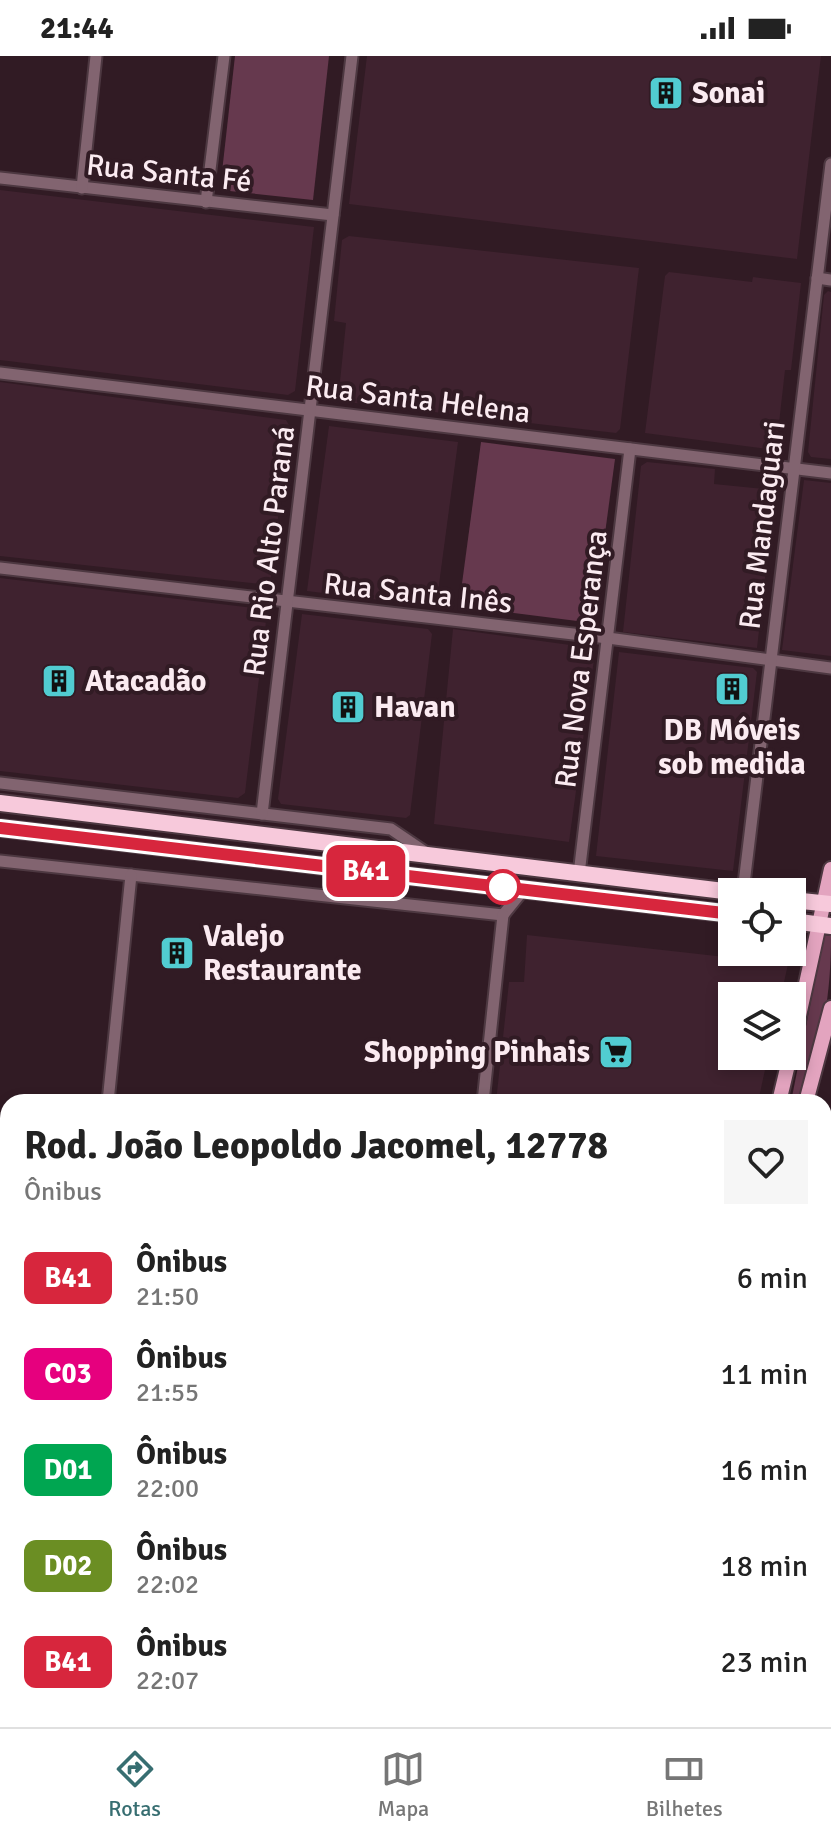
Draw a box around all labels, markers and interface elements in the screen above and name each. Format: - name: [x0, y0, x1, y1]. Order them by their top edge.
- text: 21:44: [40, 10, 114, 47]
- building icon: Sonai: [647, 74, 685, 112]
- place label: Sonai: [692, 75, 765, 112]
- street label: Rua Santa Fé: [84, 146, 253, 201]
- street label: Rua Santa Helena: [303, 367, 533, 432]
- street label: Rua Mandaguari: [731, 419, 794, 631]
- street label: Rua Rio Alto Paraná: [236, 424, 303, 678]
- street label: Rua Nova Esperança: [547, 528, 616, 790]
- street label: Rua Santa Inês: [322, 565, 514, 622]
- building icon: Atacadão: [40, 662, 78, 700]
- place label: Atacadão: [85, 663, 207, 700]
- building icon: DB Móveis sob medida: [713, 670, 751, 708]
- building icon: Havan: [329, 688, 367, 726]
- place label: Havan: [374, 689, 456, 726]
- place label: DB Móveis sob medida: [658, 712, 806, 783]
- line badge: B41: [320, 845, 412, 897]
- text: B41: [342, 854, 390, 888]
- unlabelled marker: [486, 870, 520, 904]
- map controls: [718, 878, 806, 1070]
- button: locate: [718, 878, 806, 966]
- place label: Valejo Restaurante: [203, 918, 362, 989]
- building icon: Valejo Restaurante: [158, 934, 196, 972]
- button: layers: [718, 982, 806, 1070]
- supermarket icon: Shopping Pinhais: [597, 1033, 635, 1071]
- place label: Shopping Pinhais: [364, 1034, 590, 1071]
- button: heart: [724, 1120, 808, 1204]
- text: Rod. João Leopoldo Jacomel, 12778: [24, 1122, 608, 1169]
- text: Ônibus: [24, 1176, 102, 1208]
- text: Ônibus: [136, 1244, 227, 1281]
- text: 6 min: [737, 1260, 808, 1297]
- text: B41: [44, 1261, 92, 1295]
- text: 21:50: [136, 1281, 199, 1313]
- text: Ônibus: [136, 1340, 227, 1377]
- text: 11 min: [721, 1356, 808, 1393]
- text: C03: [44, 1357, 92, 1391]
- text: 21:55: [136, 1377, 199, 1409]
- text: Ônibus: [136, 1436, 227, 1473]
- text: 16 min: [721, 1452, 808, 1489]
- text: D01: [44, 1453, 92, 1487]
- text: 22:00: [136, 1473, 199, 1505]
- text: Ônibus: [136, 1532, 227, 1569]
- text: 18 min: [721, 1548, 808, 1585]
- text: D02: [44, 1549, 92, 1583]
- text: 22:02: [136, 1569, 199, 1601]
- text: Ônibus: [136, 1628, 227, 1665]
- text: 23 min: [721, 1644, 808, 1681]
- text: B41: [44, 1645, 92, 1679]
- text: 22:07: [136, 1665, 199, 1697]
- tab: Rotas: [108, 1747, 161, 1822]
- tab: Mapa: [378, 1747, 429, 1822]
- tab: Bilhetes: [646, 1747, 723, 1822]

